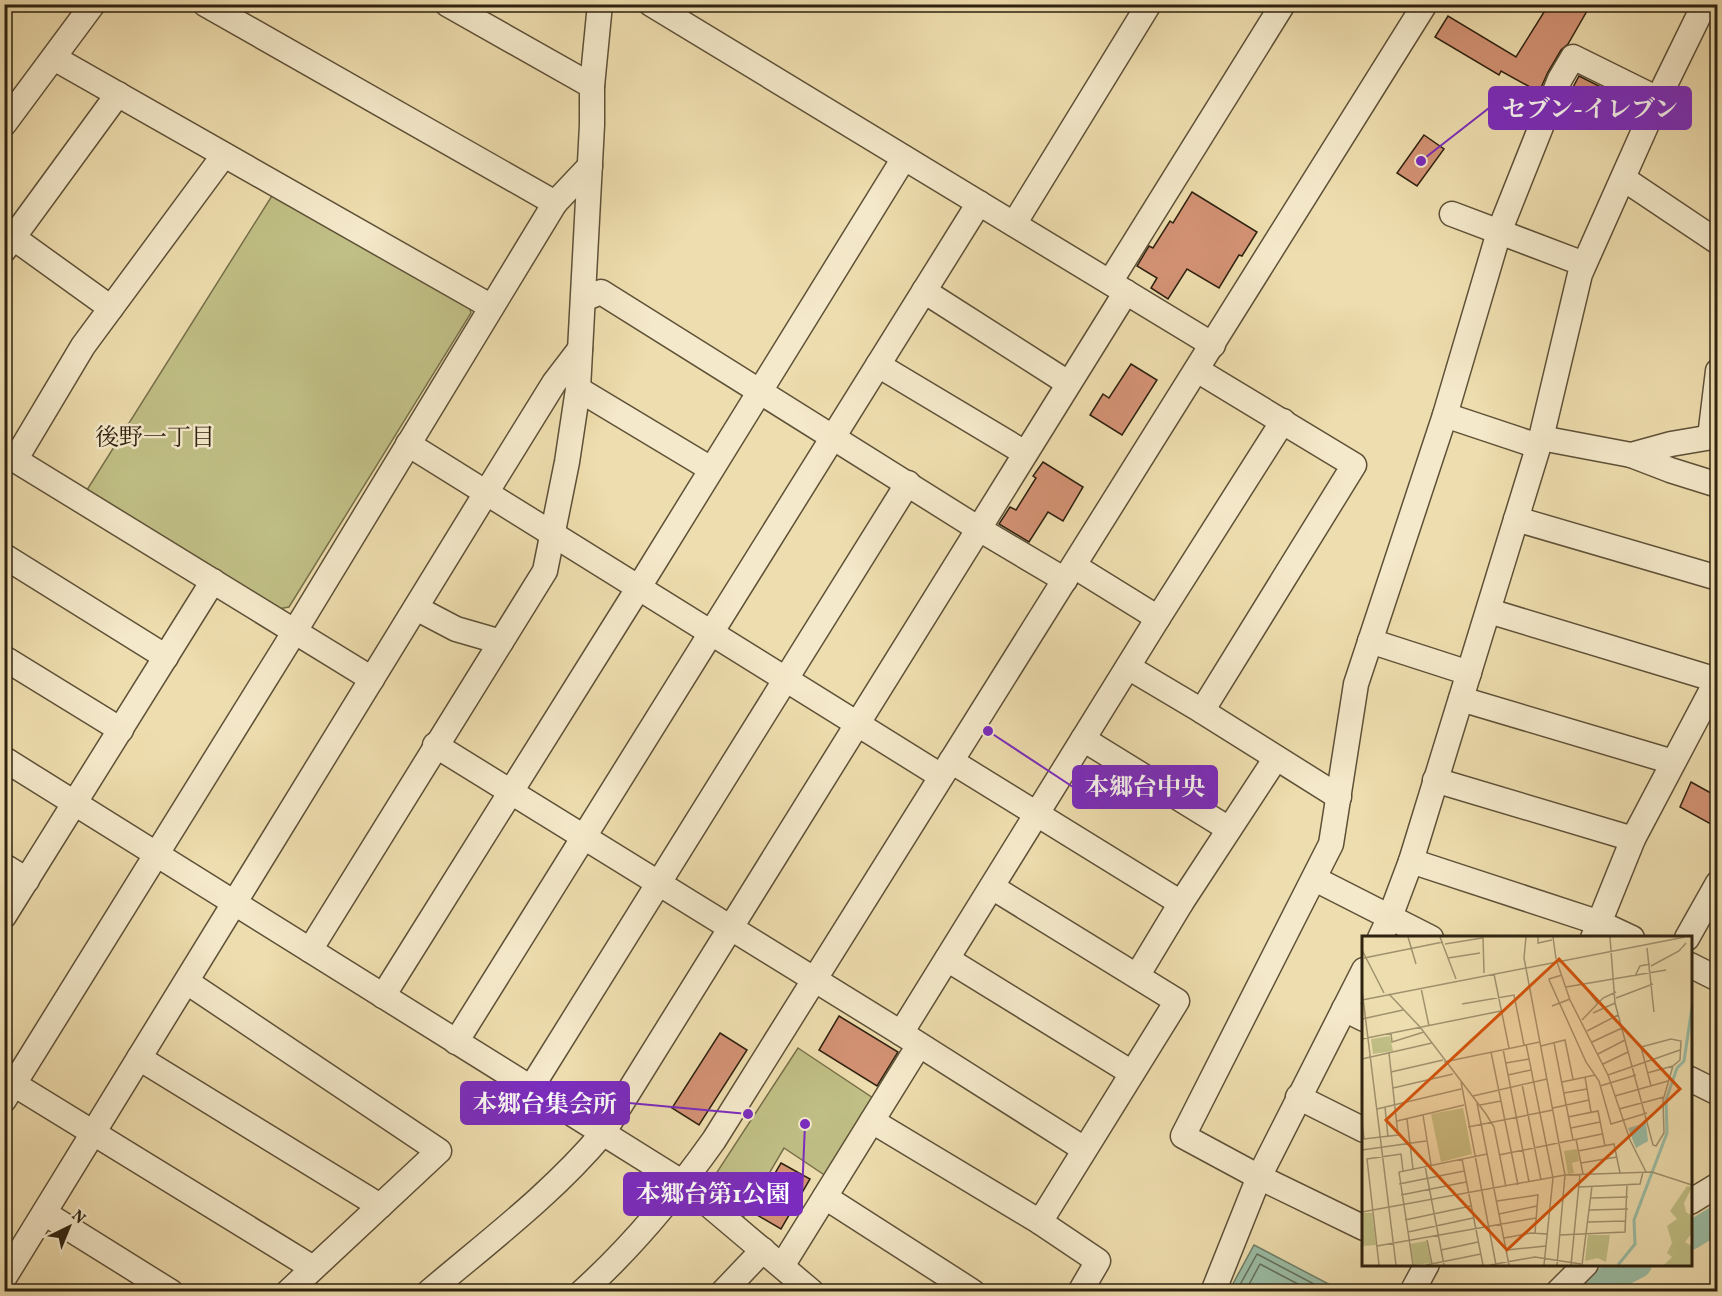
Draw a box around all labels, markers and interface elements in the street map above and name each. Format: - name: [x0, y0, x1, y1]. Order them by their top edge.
- callout: セブン-イレブン: [1489, 87, 1691, 129]
- text: セブン-イレブン: [1502, 94, 1678, 128]
- district label: 後野一丁目: [95, 422, 215, 456]
- callout: 本郷台中央: [1073, 766, 1217, 808]
- text: 本郷台中央: [1085, 772, 1205, 806]
- inset map: [1362, 936, 1692, 1266]
- callout: 本郷台集会所: [461, 1082, 629, 1124]
- text: 本郷台集会所: [473, 1089, 617, 1123]
- callout: 本郷台第1公園: [624, 1173, 802, 1215]
- text: 本郷台第1公園: [636, 1179, 790, 1213]
- north arrow: [39, 1197, 99, 1257]
- text: N: [66, 1205, 90, 1230]

